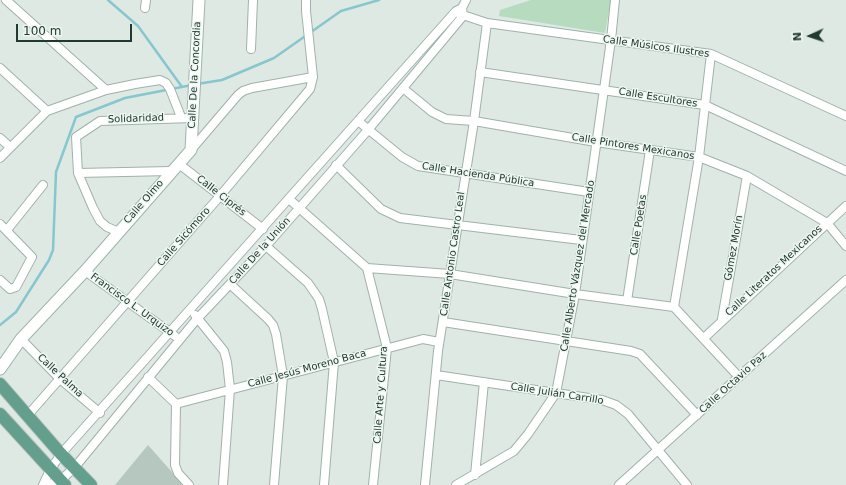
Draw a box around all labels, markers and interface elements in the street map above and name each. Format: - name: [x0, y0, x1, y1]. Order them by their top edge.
- scale bar: [18, 16, 134, 42]
- north arrow: [790, 16, 830, 56]
- street label: Calle De la Concordia: [186, 21, 204, 129]
- text: 100 m: [23, 24, 61, 38]
- text: N: [791, 32, 804, 42]
- street label: Calle Músicos Ilustres: [602, 34, 710, 60]
- street label: Calle Escultores: [618, 86, 698, 110]
- street label: Solidaridad: [108, 112, 164, 126]
- street label: Calle Pintores Mexicanos: [571, 131, 695, 163]
- street label: Calle Hacienda Pública: [421, 160, 535, 190]
- street label: Calle Ciprés: [194, 173, 248, 219]
- street label: Calle Olmo: [122, 177, 166, 227]
- street label: Calle Alberto Vázquez del Mercado: [559, 179, 597, 353]
- street label: Calle Antonio Castro Leal: [438, 191, 468, 317]
- street label: Calle Poetas: [628, 194, 650, 256]
- street label: Calle Sicómoro: [155, 205, 213, 269]
- street label: Gómez Morín: [722, 214, 746, 282]
- street label: Calle De la Unión: [227, 215, 293, 287]
- street label: Calle Literatos Mexicanos: [723, 223, 825, 319]
- street label: Francisco L. Urquizo: [88, 271, 176, 339]
- street label: Calle Arte y Cultura: [372, 346, 390, 444]
- street label: Calle Jesús Moreno Baca: [246, 347, 368, 391]
- street label: Calle Octavio Paz: [697, 350, 769, 416]
- street label: Calle Palma: [35, 352, 85, 400]
- street label: Calle Julián Carrillo: [510, 381, 604, 407]

